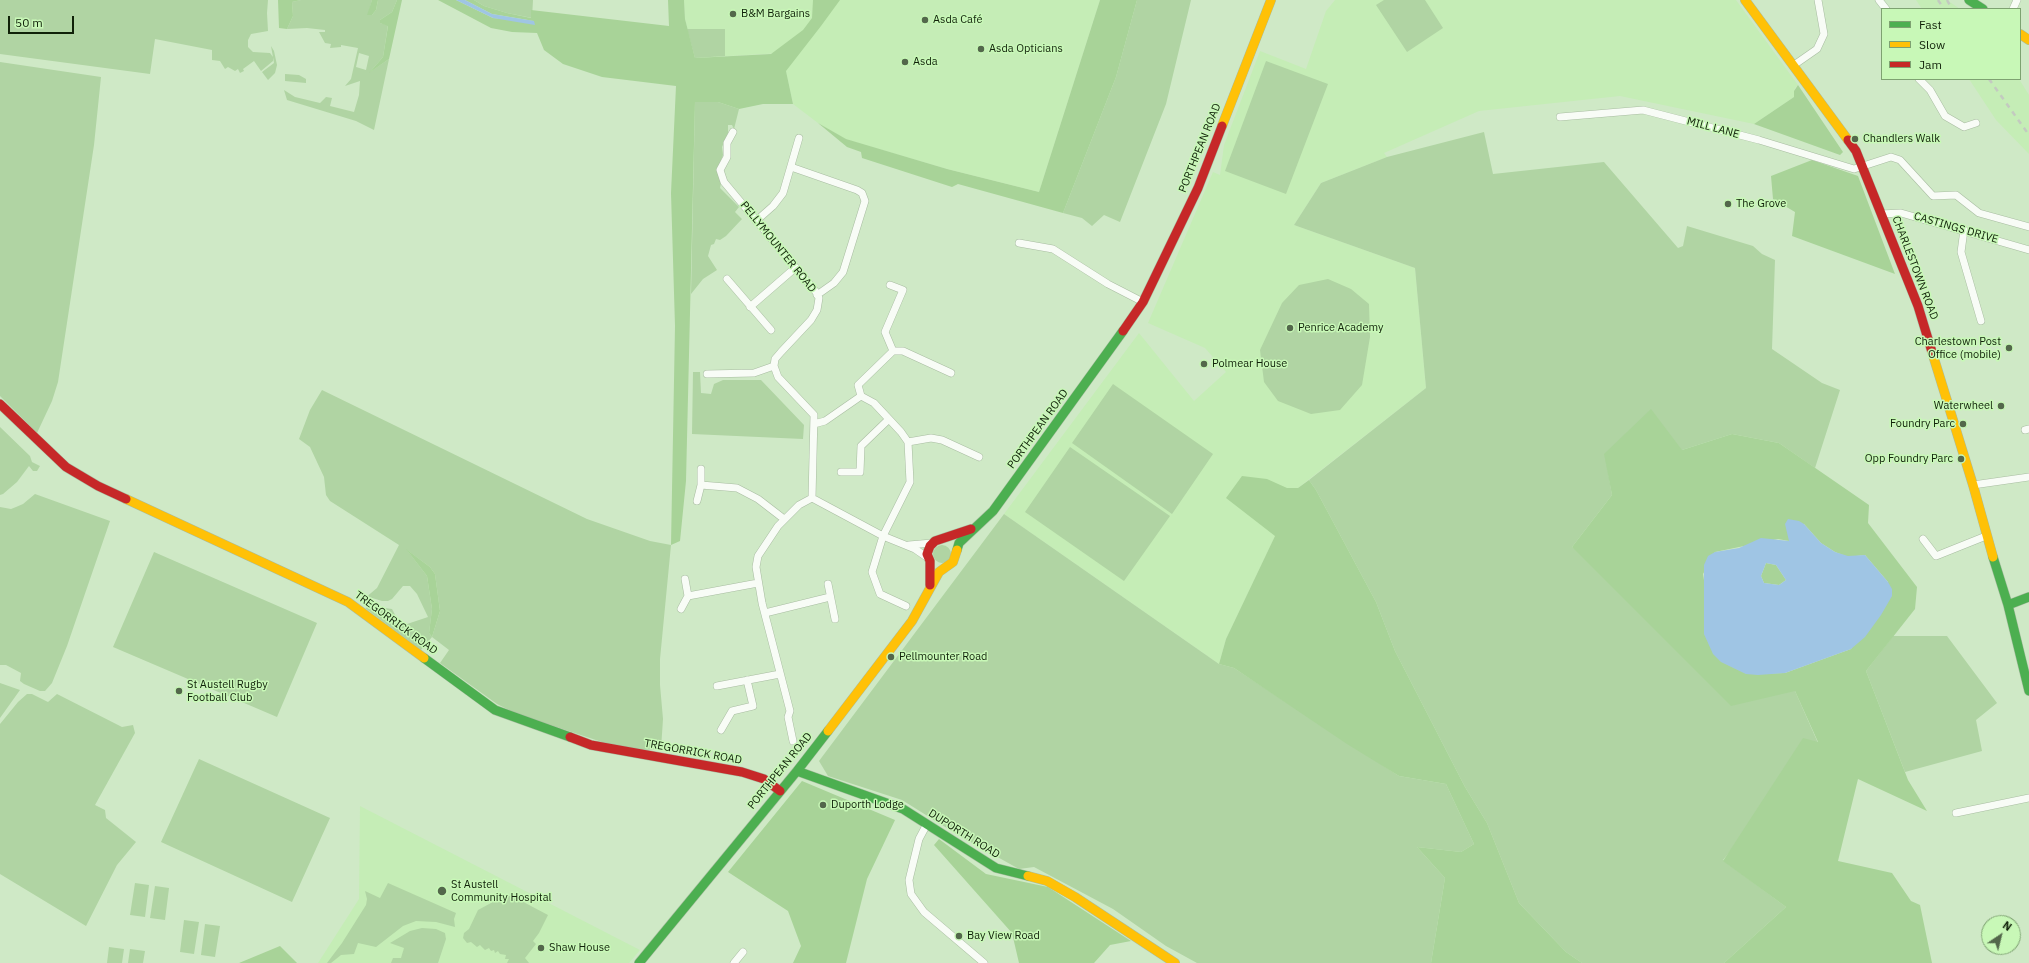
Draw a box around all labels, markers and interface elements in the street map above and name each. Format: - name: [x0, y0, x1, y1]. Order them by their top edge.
- place label: B&M Bargains: [741, 7, 810, 21]
- scale bar: [10, 8, 76, 34]
- legend: [1881, 8, 2021, 80]
- marker: B&M Bargains: [728, 9, 738, 19]
- place label: Asda Café: [933, 13, 983, 27]
- text: 50 m: [15, 15, 43, 30]
- marker: Asda Café: [920, 15, 930, 25]
- text: Fast: [1919, 17, 1942, 32]
- text: Slow: [1919, 37, 1945, 52]
- place label: Asda Opticians: [989, 42, 1063, 56]
- marker: Asda Opticians: [976, 44, 986, 54]
- place label: Asda: [913, 55, 938, 69]
- marker: Asda: [900, 57, 910, 67]
- text: Jam: [1919, 57, 1942, 72]
- street label: PORTHPEAN ROAD: [1176, 102, 1224, 194]
- street label: MILL LANE: [1685, 115, 1741, 141]
- place label: Chandlers Walk: [1863, 132, 1940, 146]
- marker: Chandlers Walk: [1850, 134, 1860, 144]
- place label: The Grove: [1736, 197, 1786, 211]
- street label: PELLYMOUNTER ROAD: [737, 199, 819, 295]
- marker: The Grove: [1723, 199, 1733, 209]
- street label: CASTINGS DRIVE: [1912, 210, 2000, 246]
- street label: CHARLESTOWN ROAD: [1889, 214, 1941, 322]
- place label: Penrice Academy: [1298, 321, 1384, 335]
- marker: Penrice Academy: [1285, 323, 1295, 333]
- place label: Charlestown Post Office (mobile): [1915, 335, 2001, 361]
- marker: Charlestown Post Office (mobile): [2004, 343, 2014, 353]
- place label: Polmear House: [1212, 357, 1287, 371]
- marker: Polmear House: [1199, 359, 1209, 369]
- street label: PORTHPEAN ROAD: [1005, 387, 1071, 471]
- place label: Waterwheel: [1934, 399, 1993, 413]
- marker: Waterwheel: [1996, 401, 2006, 411]
- place label: Foundry Parc: [1890, 417, 1955, 431]
- marker: Foundry Parc: [1958, 419, 1968, 429]
- place label: Opp Foundry Parc: [1865, 452, 1953, 466]
- marker: Opp Foundry Parc: [1956, 454, 1966, 464]
- street label: TREGORRICK ROAD: [352, 589, 440, 657]
- place label: Pellmounter Road: [899, 650, 987, 664]
- marker: Pellmounter Road: [886, 652, 896, 662]
- place label: St Austell Rugby Football Club: [187, 678, 268, 704]
- marker: St Austell Rugby Football Club: [174, 686, 184, 696]
- street label: PORTHPEAN ROAD: [745, 730, 815, 812]
- street label: TREGORRICK ROAD: [643, 737, 743, 767]
- place label: Duporth Lodge: [831, 798, 904, 812]
- marker: Duporth Lodge: [818, 800, 828, 810]
- street label: DUPORTH ROAD: [926, 807, 1002, 861]
- place label: St Austell Community Hospital: [451, 878, 552, 904]
- marker: St Austell Community Hospital: [436, 885, 448, 897]
- north arrow: [1981, 915, 2021, 955]
- text: N: [2000, 918, 2015, 934]
- place label: Bay View Road: [967, 929, 1040, 943]
- marker: Bay View Road: [954, 931, 964, 941]
- place label: Shaw House: [549, 941, 610, 955]
- marker: Shaw House: [536, 943, 546, 953]

